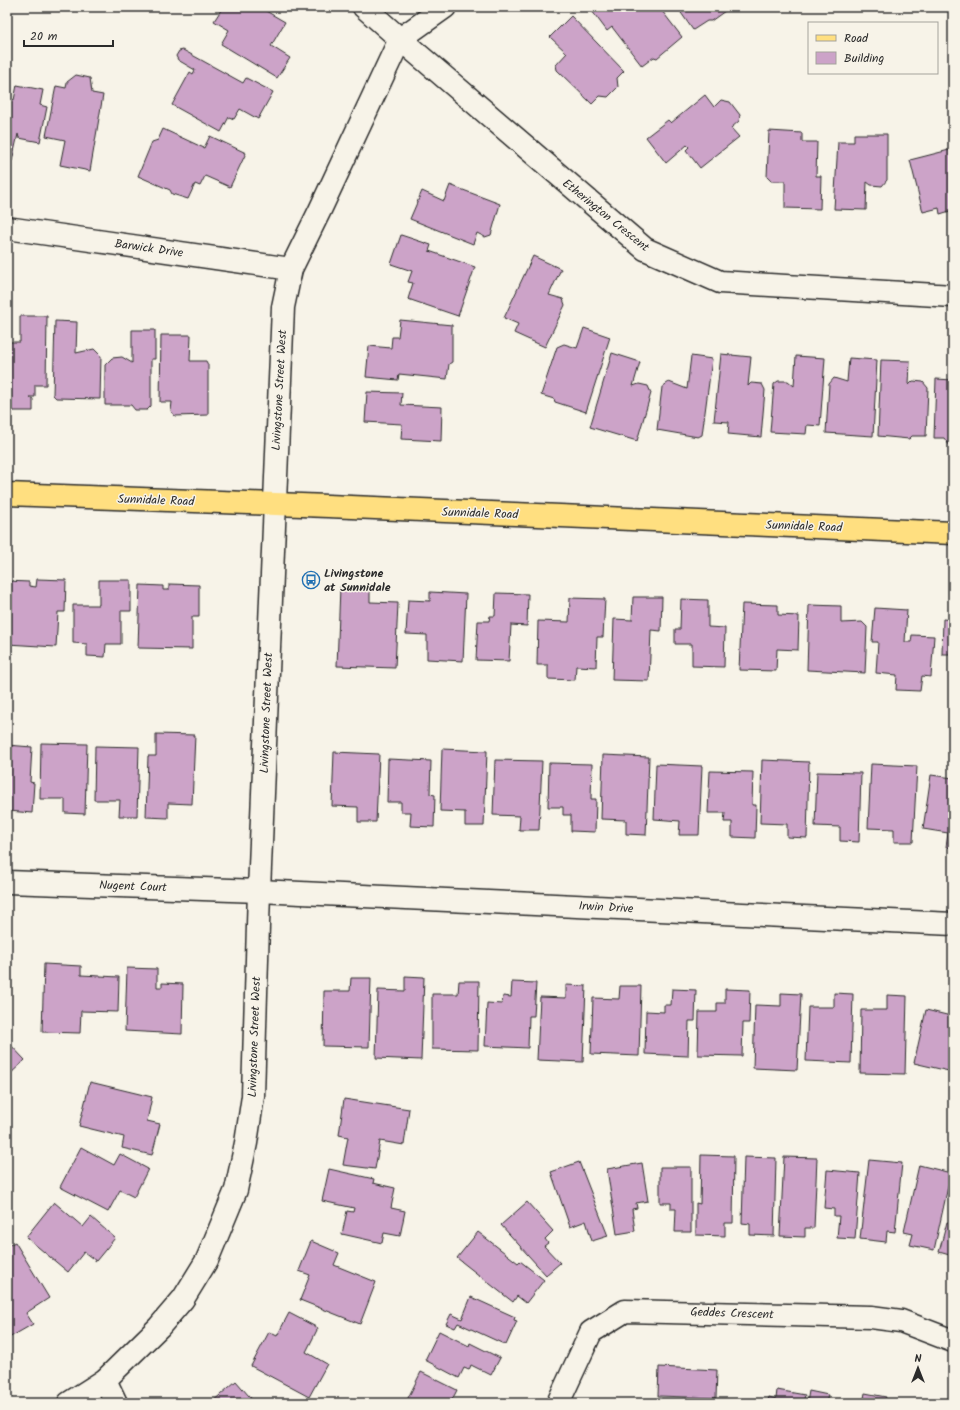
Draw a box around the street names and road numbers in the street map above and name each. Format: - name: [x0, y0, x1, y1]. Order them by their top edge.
- street label: Etherington Crescent: [558, 174, 654, 257]
- street label: Barwick Drive: [113, 234, 185, 263]
- street label: Livingstone Street West: [267, 329, 292, 451]
- street label: Sunnidale Road: [117, 490, 196, 511]
- street label: Sunnidale Road: [441, 503, 520, 524]
- street label: Sunnidale Road: [765, 516, 844, 537]
- street label: Livingstone Street West: [255, 652, 278, 774]
- street label: Nugent Court: [99, 876, 168, 897]
- street label: Irwin Drive: [578, 897, 634, 918]
- street label: Livingstone Street West: [243, 976, 266, 1098]
- street label: Geddes Crescent: [690, 1303, 774, 1324]

